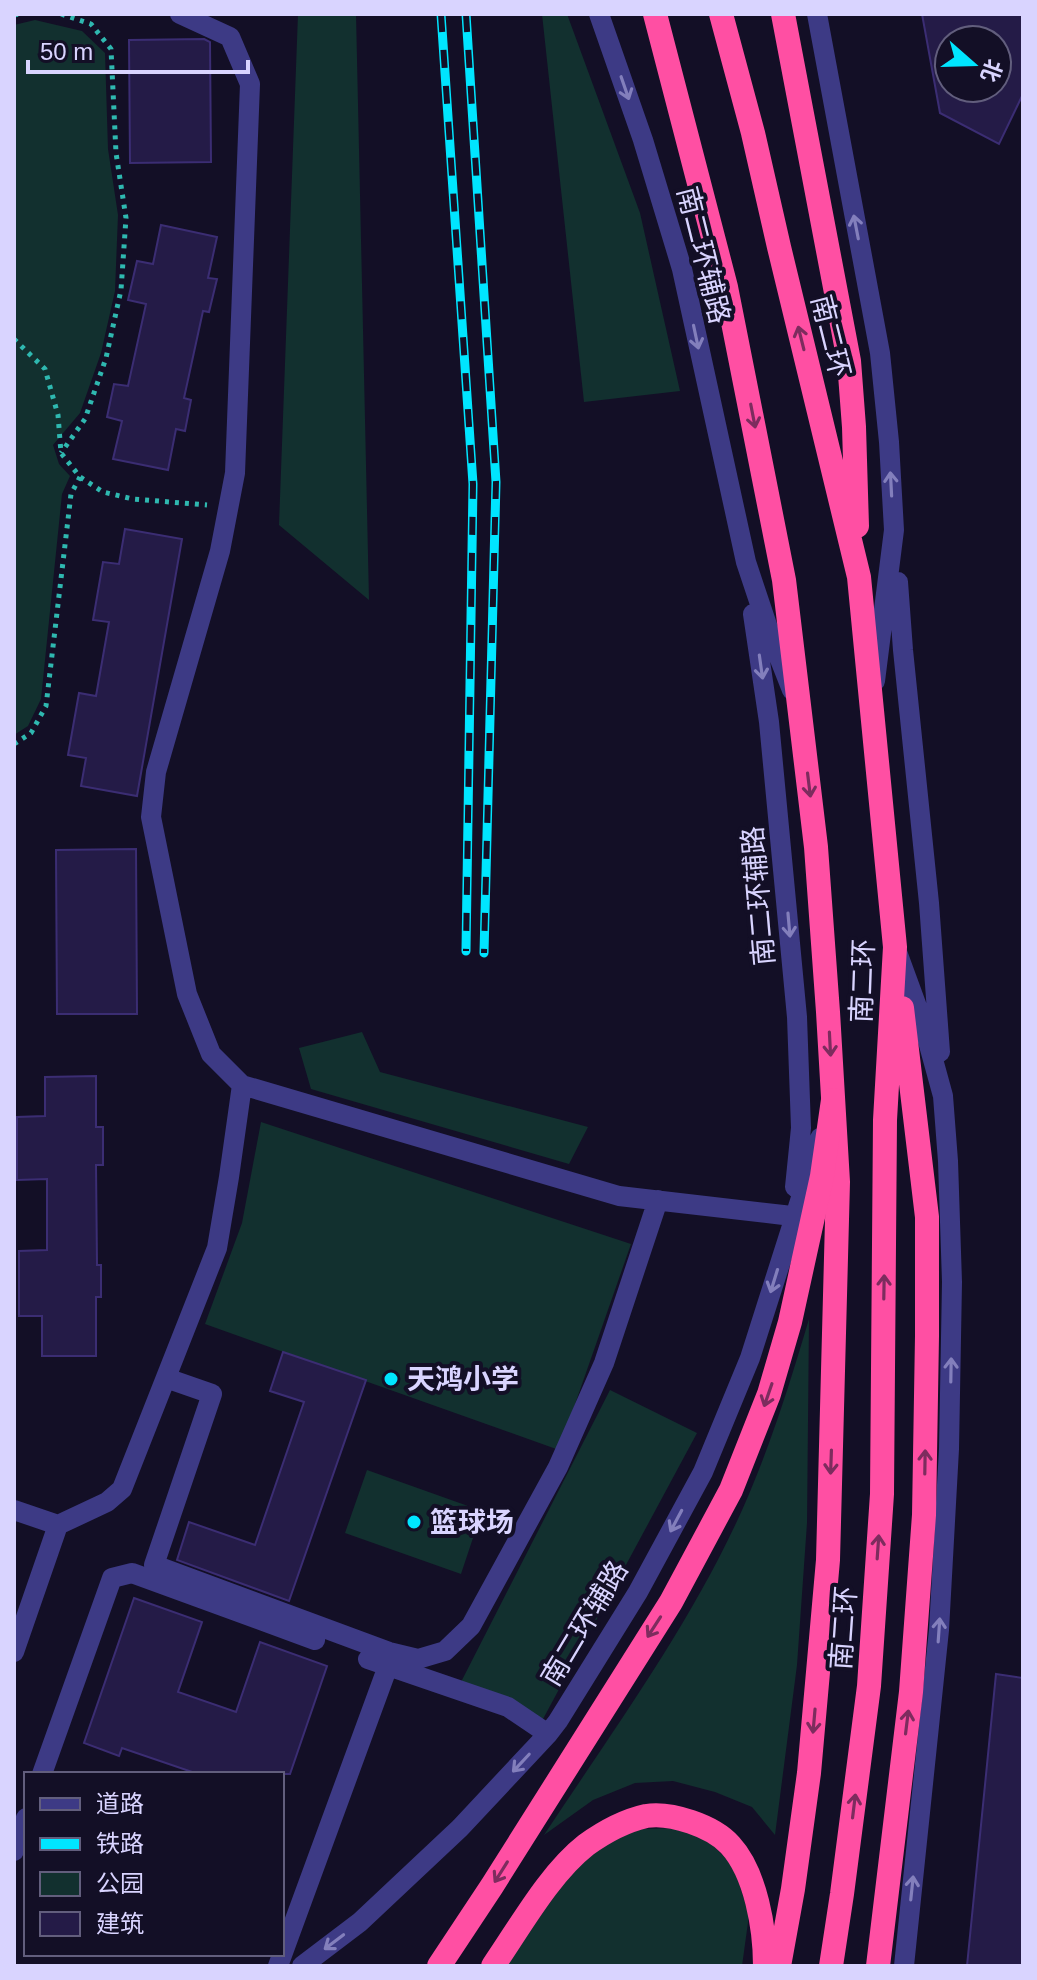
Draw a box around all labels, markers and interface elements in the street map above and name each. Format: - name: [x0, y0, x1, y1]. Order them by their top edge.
- scale bar: [28, 24, 248, 74]
- north arrow: [933, 24, 1013, 104]
- text: 50 m: [40, 38, 93, 65]
- text: 北: [976, 56, 1007, 85]
- one-way arrow: [619, 75, 634, 100]
- street label: 南二环辅路: [672, 183, 735, 327]
- one-way arrow: [848, 215, 863, 240]
- street label: 南二环: [805, 292, 856, 381]
- one-way arrow: [689, 324, 704, 350]
- one-way arrow: [792, 325, 807, 351]
- one-way arrow: [746, 403, 761, 428]
- one-way arrow: [883, 471, 898, 498]
- one-way arrow: [754, 654, 769, 679]
- one-way arrow: [802, 772, 817, 797]
- street label: 南二环辅路: [737, 825, 780, 967]
- one-way arrow: [782, 911, 797, 938]
- street label: 南二环: [846, 938, 879, 1024]
- one-way arrow: [822, 1030, 837, 1057]
- one-way arrow: [766, 1267, 781, 1293]
- one-way arrow: [876, 1274, 892, 1301]
- one-way arrow: [943, 1357, 958, 1384]
- place label: 天鸿小学: [407, 1364, 519, 1395]
- marker: 天鸿小学: [382, 1370, 400, 1388]
- one-way arrow: [760, 1382, 775, 1407]
- one-way arrow: [823, 1448, 838, 1475]
- one-way arrow: [917, 1449, 932, 1476]
- place label: 篮球场: [430, 1507, 514, 1538]
- one-way arrow: [668, 1509, 684, 1532]
- marker: 篮球场: [405, 1513, 423, 1531]
- one-way arrow: [871, 1534, 886, 1561]
- street label: 南二环辅路: [535, 1555, 634, 1691]
- street label: 南二环: [825, 1585, 862, 1671]
- one-way arrow: [646, 1616, 663, 1638]
- one-way arrow: [932, 1617, 947, 1644]
- one-way arrow: [806, 1707, 821, 1734]
- one-way arrow: [900, 1709, 915, 1736]
- one-way arrow: [512, 1753, 531, 1773]
- legend: [24, 1772, 284, 1956]
- text: 道路: [96, 1790, 144, 1817]
- one-way arrow: [846, 1793, 861, 1820]
- text: 铁路: [96, 1830, 144, 1857]
- one-way arrow: [493, 1860, 510, 1882]
- text: 公园: [96, 1870, 144, 1897]
- one-way arrow: [905, 1876, 920, 1902]
- text: 建筑: [96, 1910, 144, 1937]
- one-way arrow: [323, 1934, 345, 1950]

